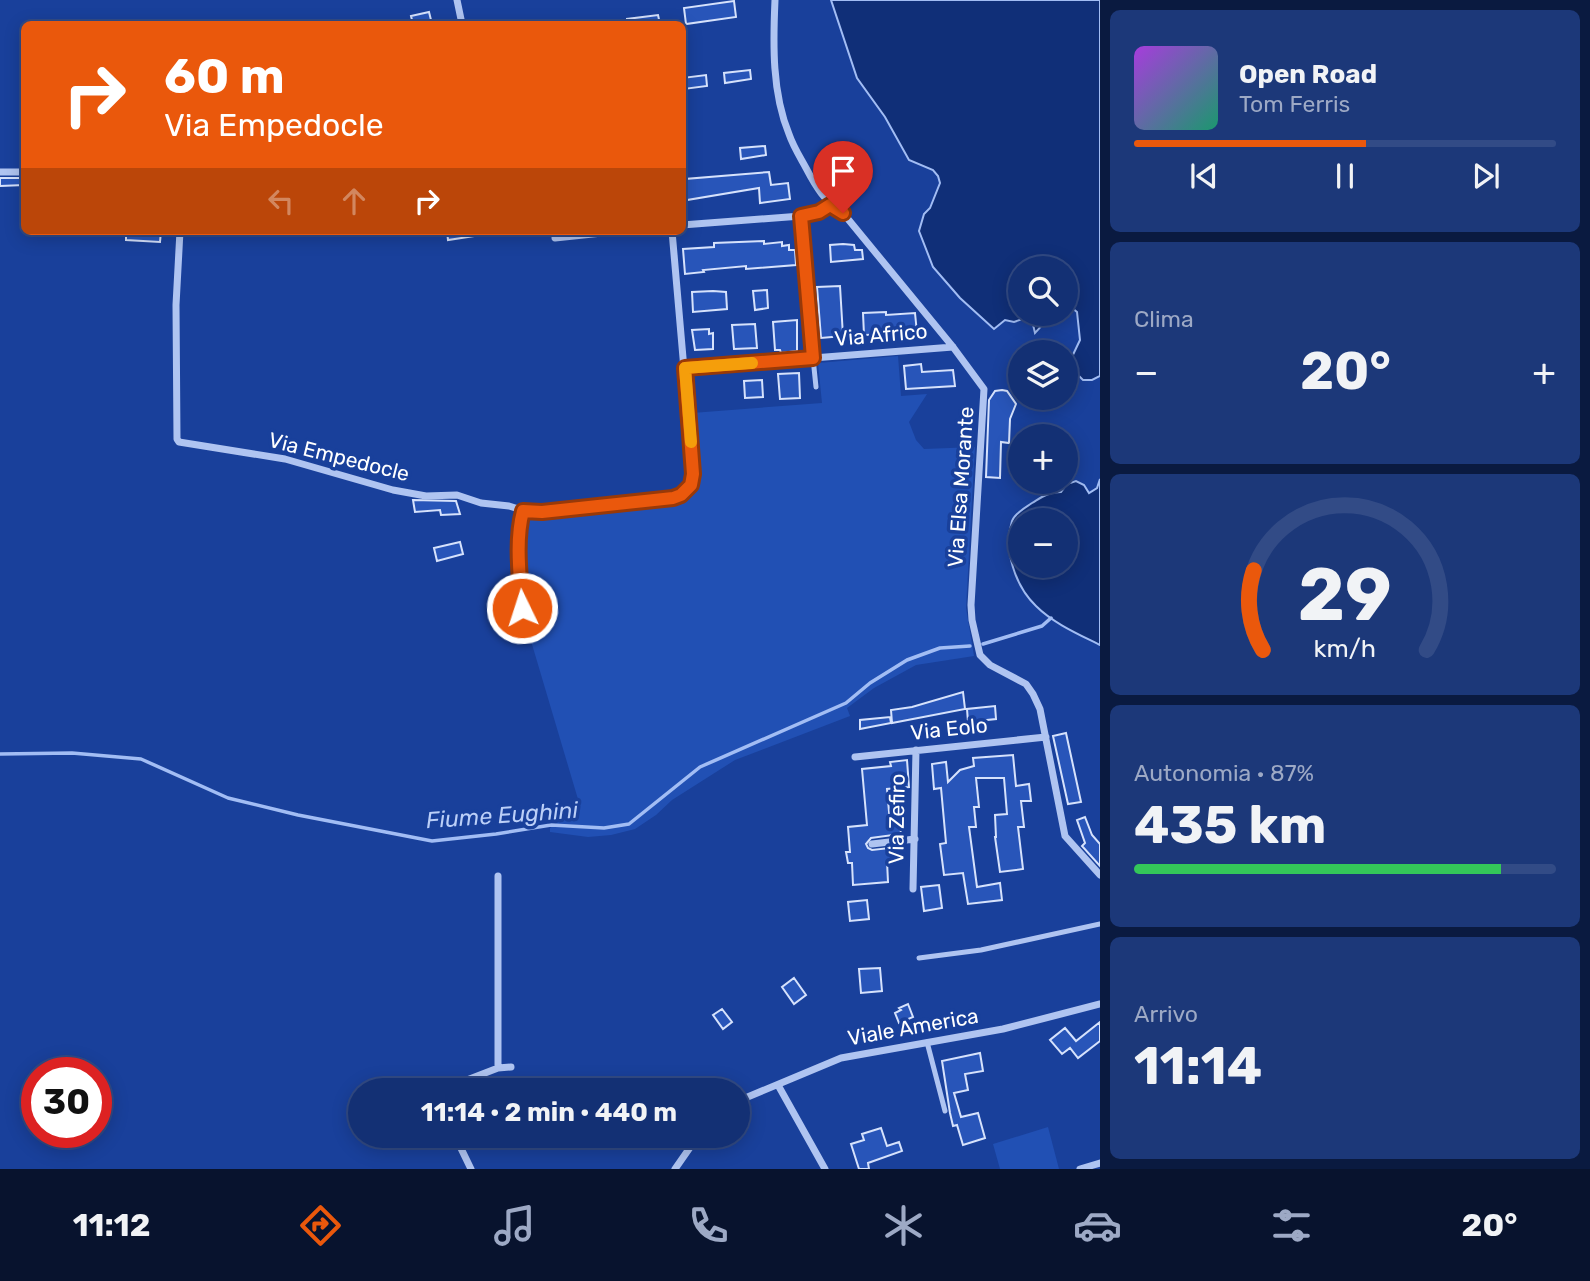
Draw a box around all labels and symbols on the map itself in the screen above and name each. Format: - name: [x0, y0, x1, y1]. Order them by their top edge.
- pin: [813, 141, 873, 213]
- street label: Via Africo: [833, 318, 929, 351]
- street label: Via Elsa Morante: [942, 406, 979, 568]
- street label: Via Empedocle: [266, 427, 412, 486]
- position arrow: [485, 571, 559, 645]
- street label: Via Eolo: [909, 712, 989, 745]
- street label: Via Zefiro: [883, 773, 910, 865]
- water label: Fiume Eughini: [425, 796, 580, 834]
- street label: Viale America: [845, 1003, 980, 1050]
- speed limit sign: 30: [21, 1057, 112, 1148]

